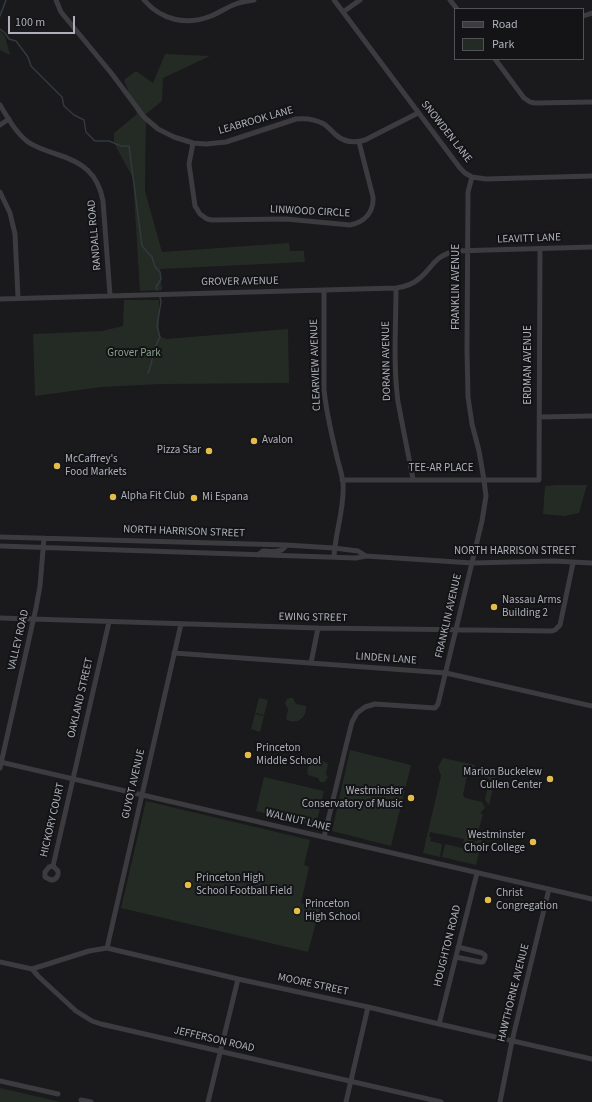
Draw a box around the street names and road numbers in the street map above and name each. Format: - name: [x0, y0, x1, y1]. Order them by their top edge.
- street label: SNOWDEN LANE: [418, 98, 474, 166]
- street label: LEABROOK LANE: [217, 104, 295, 138]
- street label: RANDALL ROAD: [85, 199, 105, 271]
- street label: LINWOOD CIRCLE: [270, 203, 350, 221]
- street label: LEAVITT LANE: [497, 231, 561, 247]
- street label: FRANKLIN AVENUE: [450, 244, 464, 330]
- street label: GROVER AVENUE: [201, 275, 279, 289]
- street label: CLEARVIEW AVENUE: [308, 319, 324, 411]
- street label: DORANN AVENUE: [380, 321, 394, 401]
- street label: ERDMAN AVENUE: [522, 325, 536, 405]
- street label: TEE-AR PLACE: [409, 462, 473, 476]
- street label: NORTH HARRISON STREET: [123, 523, 245, 541]
- street label: NORTH HARRISON STREET: [454, 545, 576, 559]
- street label: FRANKLIN AVENUE: [433, 573, 465, 659]
- street label: VALLEY ROAD: [6, 609, 32, 671]
- street label: EWING STREET: [279, 611, 347, 625]
- street label: LINDEN LANE: [355, 650, 417, 668]
- street label: OAKLAND STREET: [65, 656, 97, 740]
- street label: GUYOT AVENUE: [120, 748, 148, 820]
- street label: HICKORY COURT: [38, 782, 68, 858]
- street label: WALNUT LANE: [264, 807, 332, 835]
- street label: HOUGHTON ROAD: [431, 904, 465, 988]
- street label: HAWTHORNE AVENUE: [495, 942, 533, 1044]
- street label: MOORE STREET: [276, 971, 350, 999]
- street label: JEFFERSON ROAD: [172, 1024, 256, 1056]

